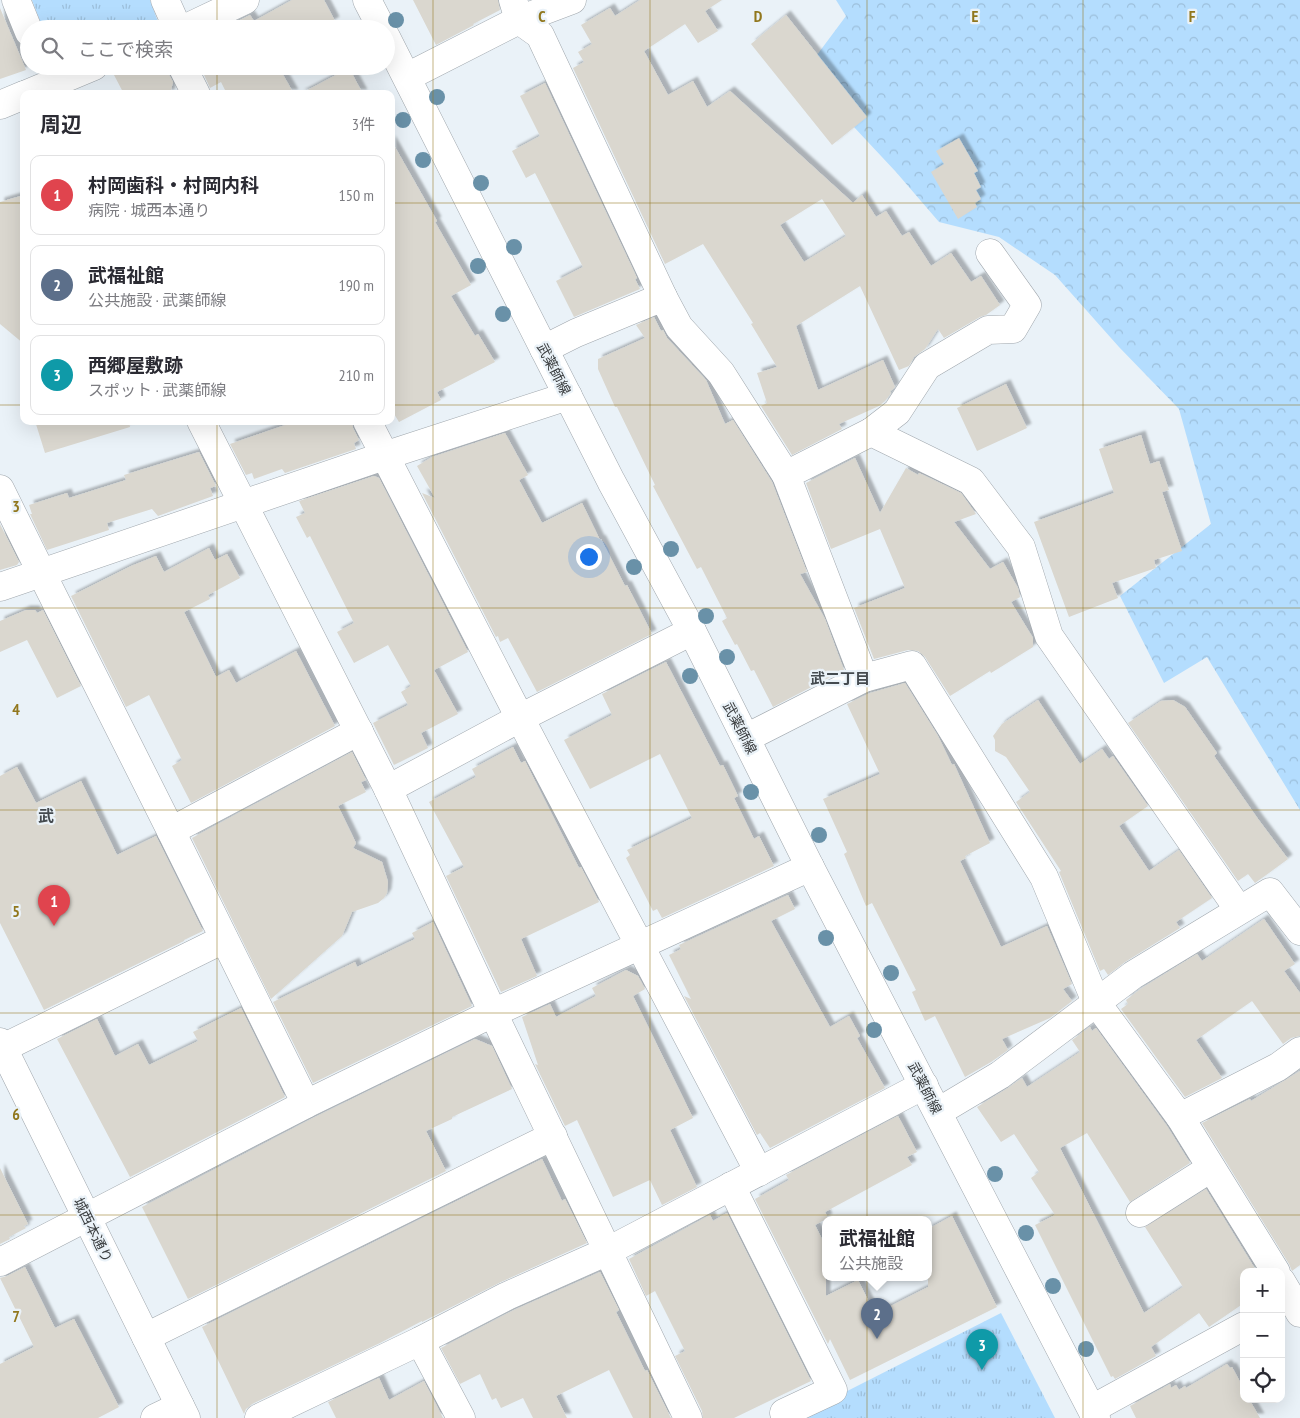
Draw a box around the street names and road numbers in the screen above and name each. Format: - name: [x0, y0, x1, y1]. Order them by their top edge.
- street label: 武薬師線: [533, 340, 575, 398]
- street label: 武薬師線: [719, 699, 761, 757]
- street label: 武薬師線: [904, 1059, 946, 1117]
- street label: 城西本通り: [70, 1195, 116, 1265]

